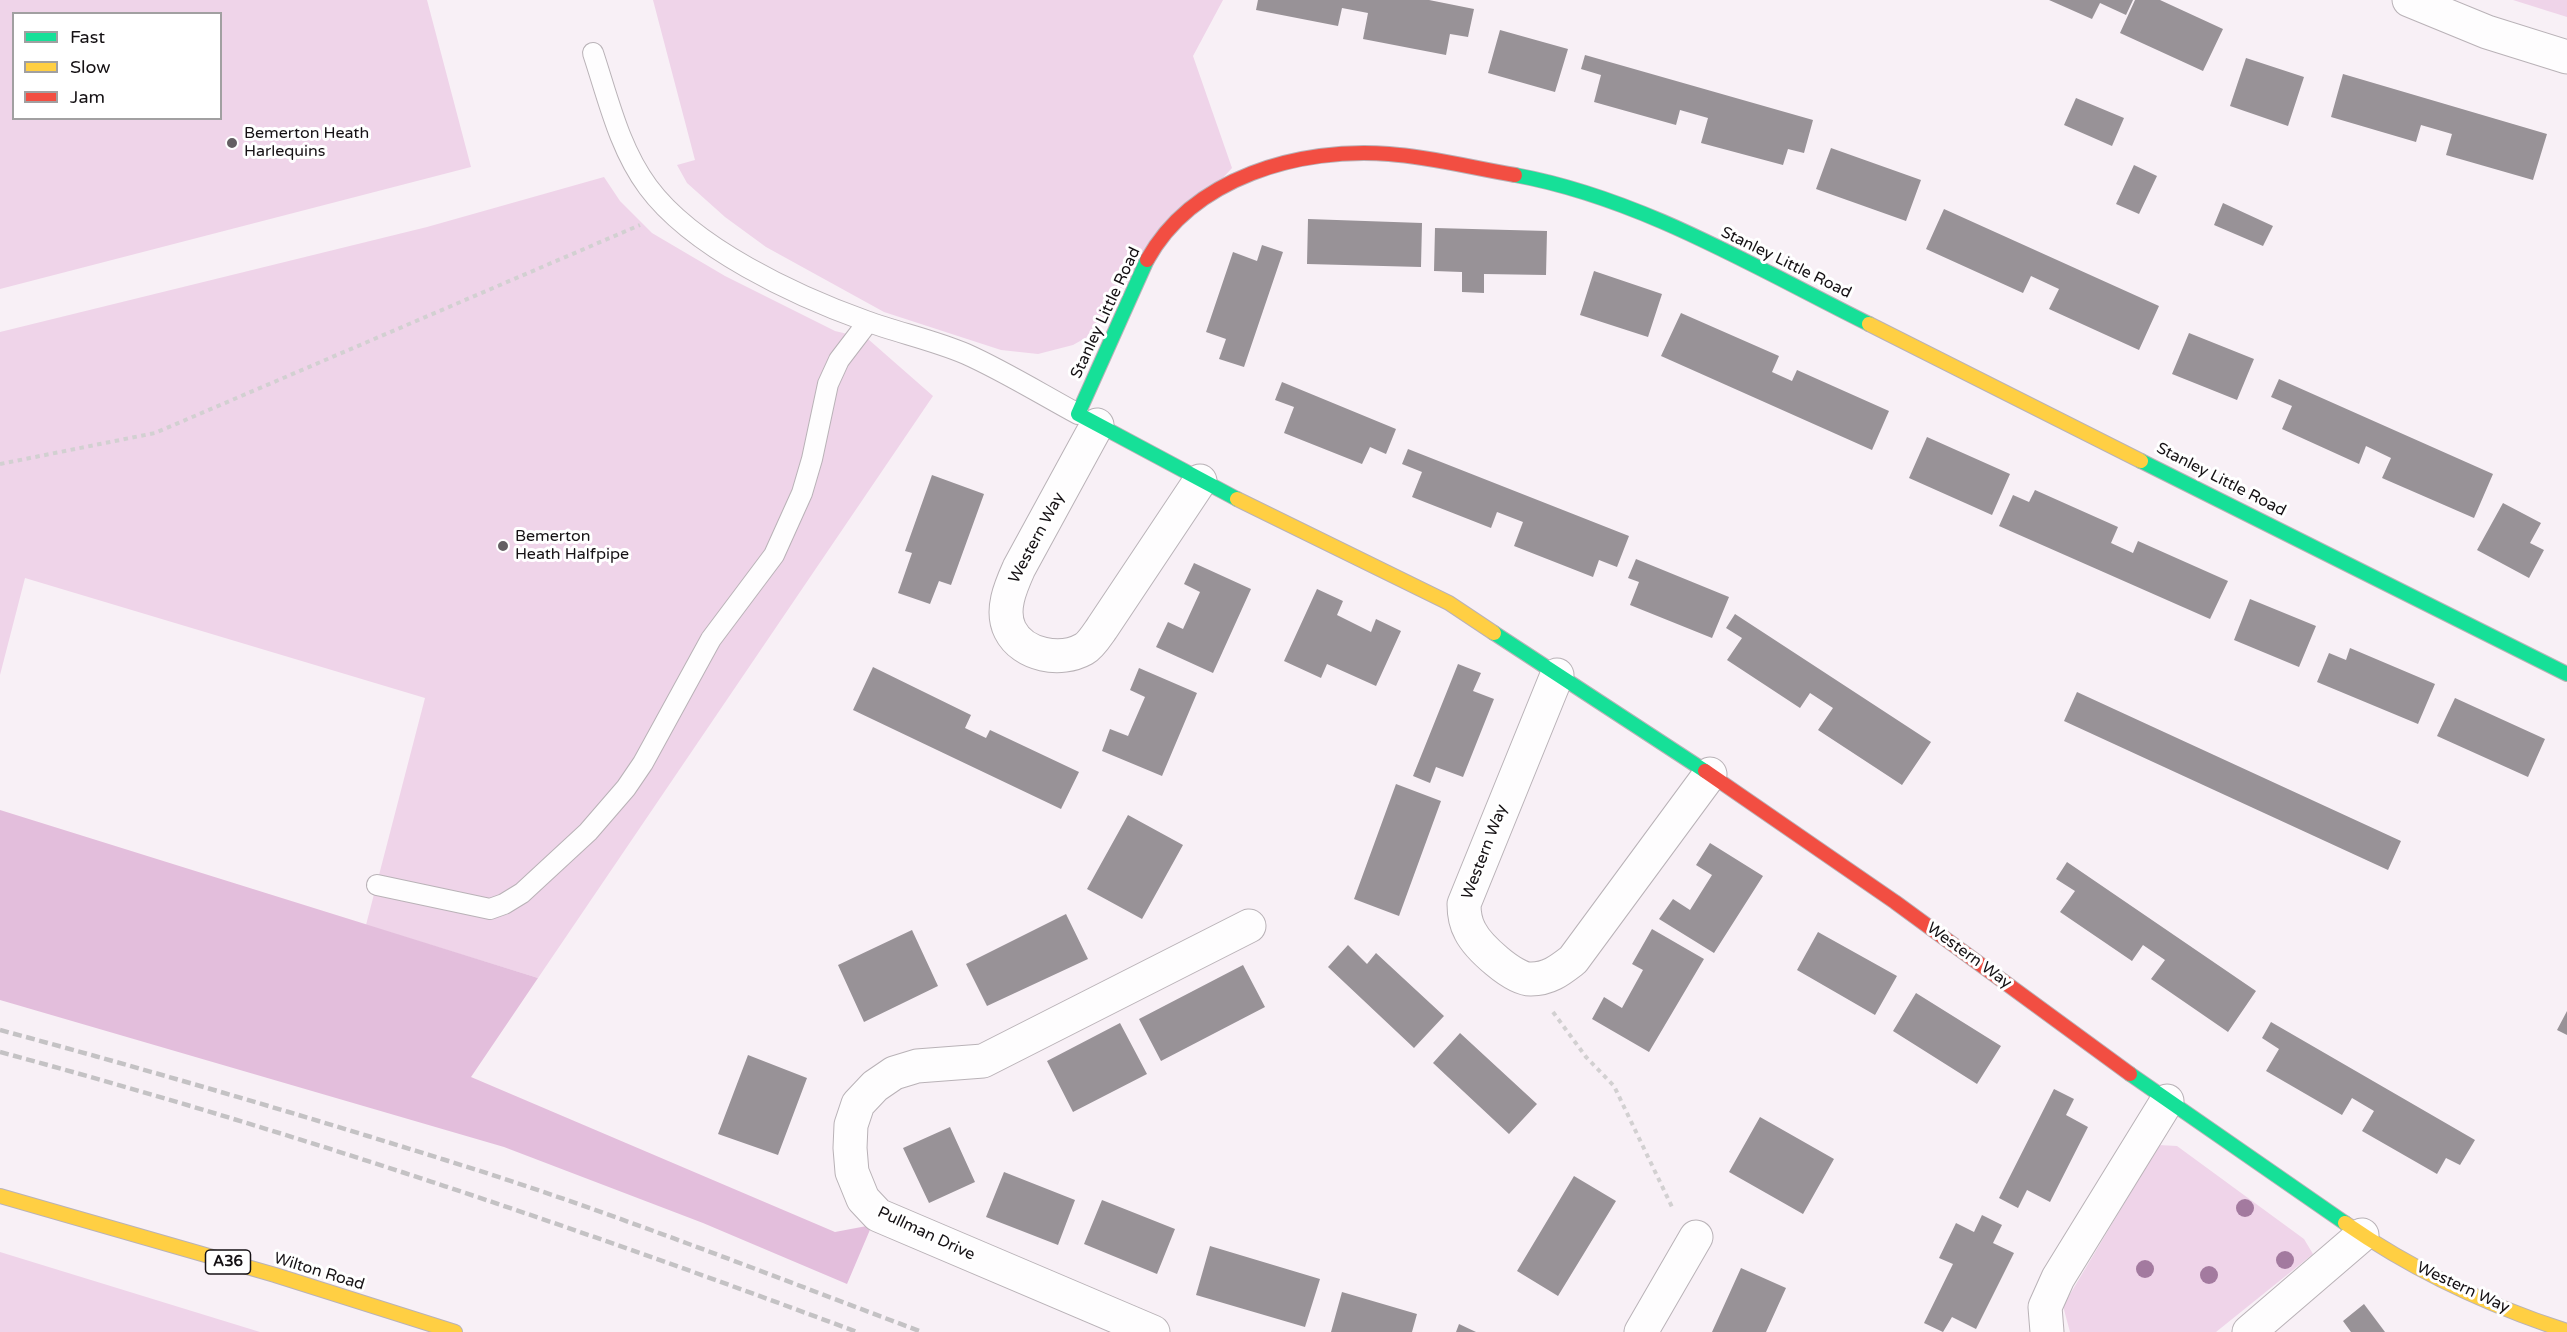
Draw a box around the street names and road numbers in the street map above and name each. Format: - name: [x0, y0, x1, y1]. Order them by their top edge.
- street label: Stanley Little Road: [1718, 223, 1854, 303]
- street label: Stanley Little Road: [1067, 244, 1145, 382]
- street label: Stanley Little Road: [2153, 439, 2289, 521]
- street label: Western Way: [1005, 489, 1069, 587]
- street label: Western Way: [1458, 802, 1512, 902]
- street label: Western Way: [1923, 919, 2015, 993]
- street label: Pullman Drive: [874, 1203, 978, 1265]
- street label: Wilton Road: [271, 1249, 367, 1295]
- road number: A36: [206, 1250, 250, 1274]
- street label: Western Way: [2414, 1258, 2512, 1318]

